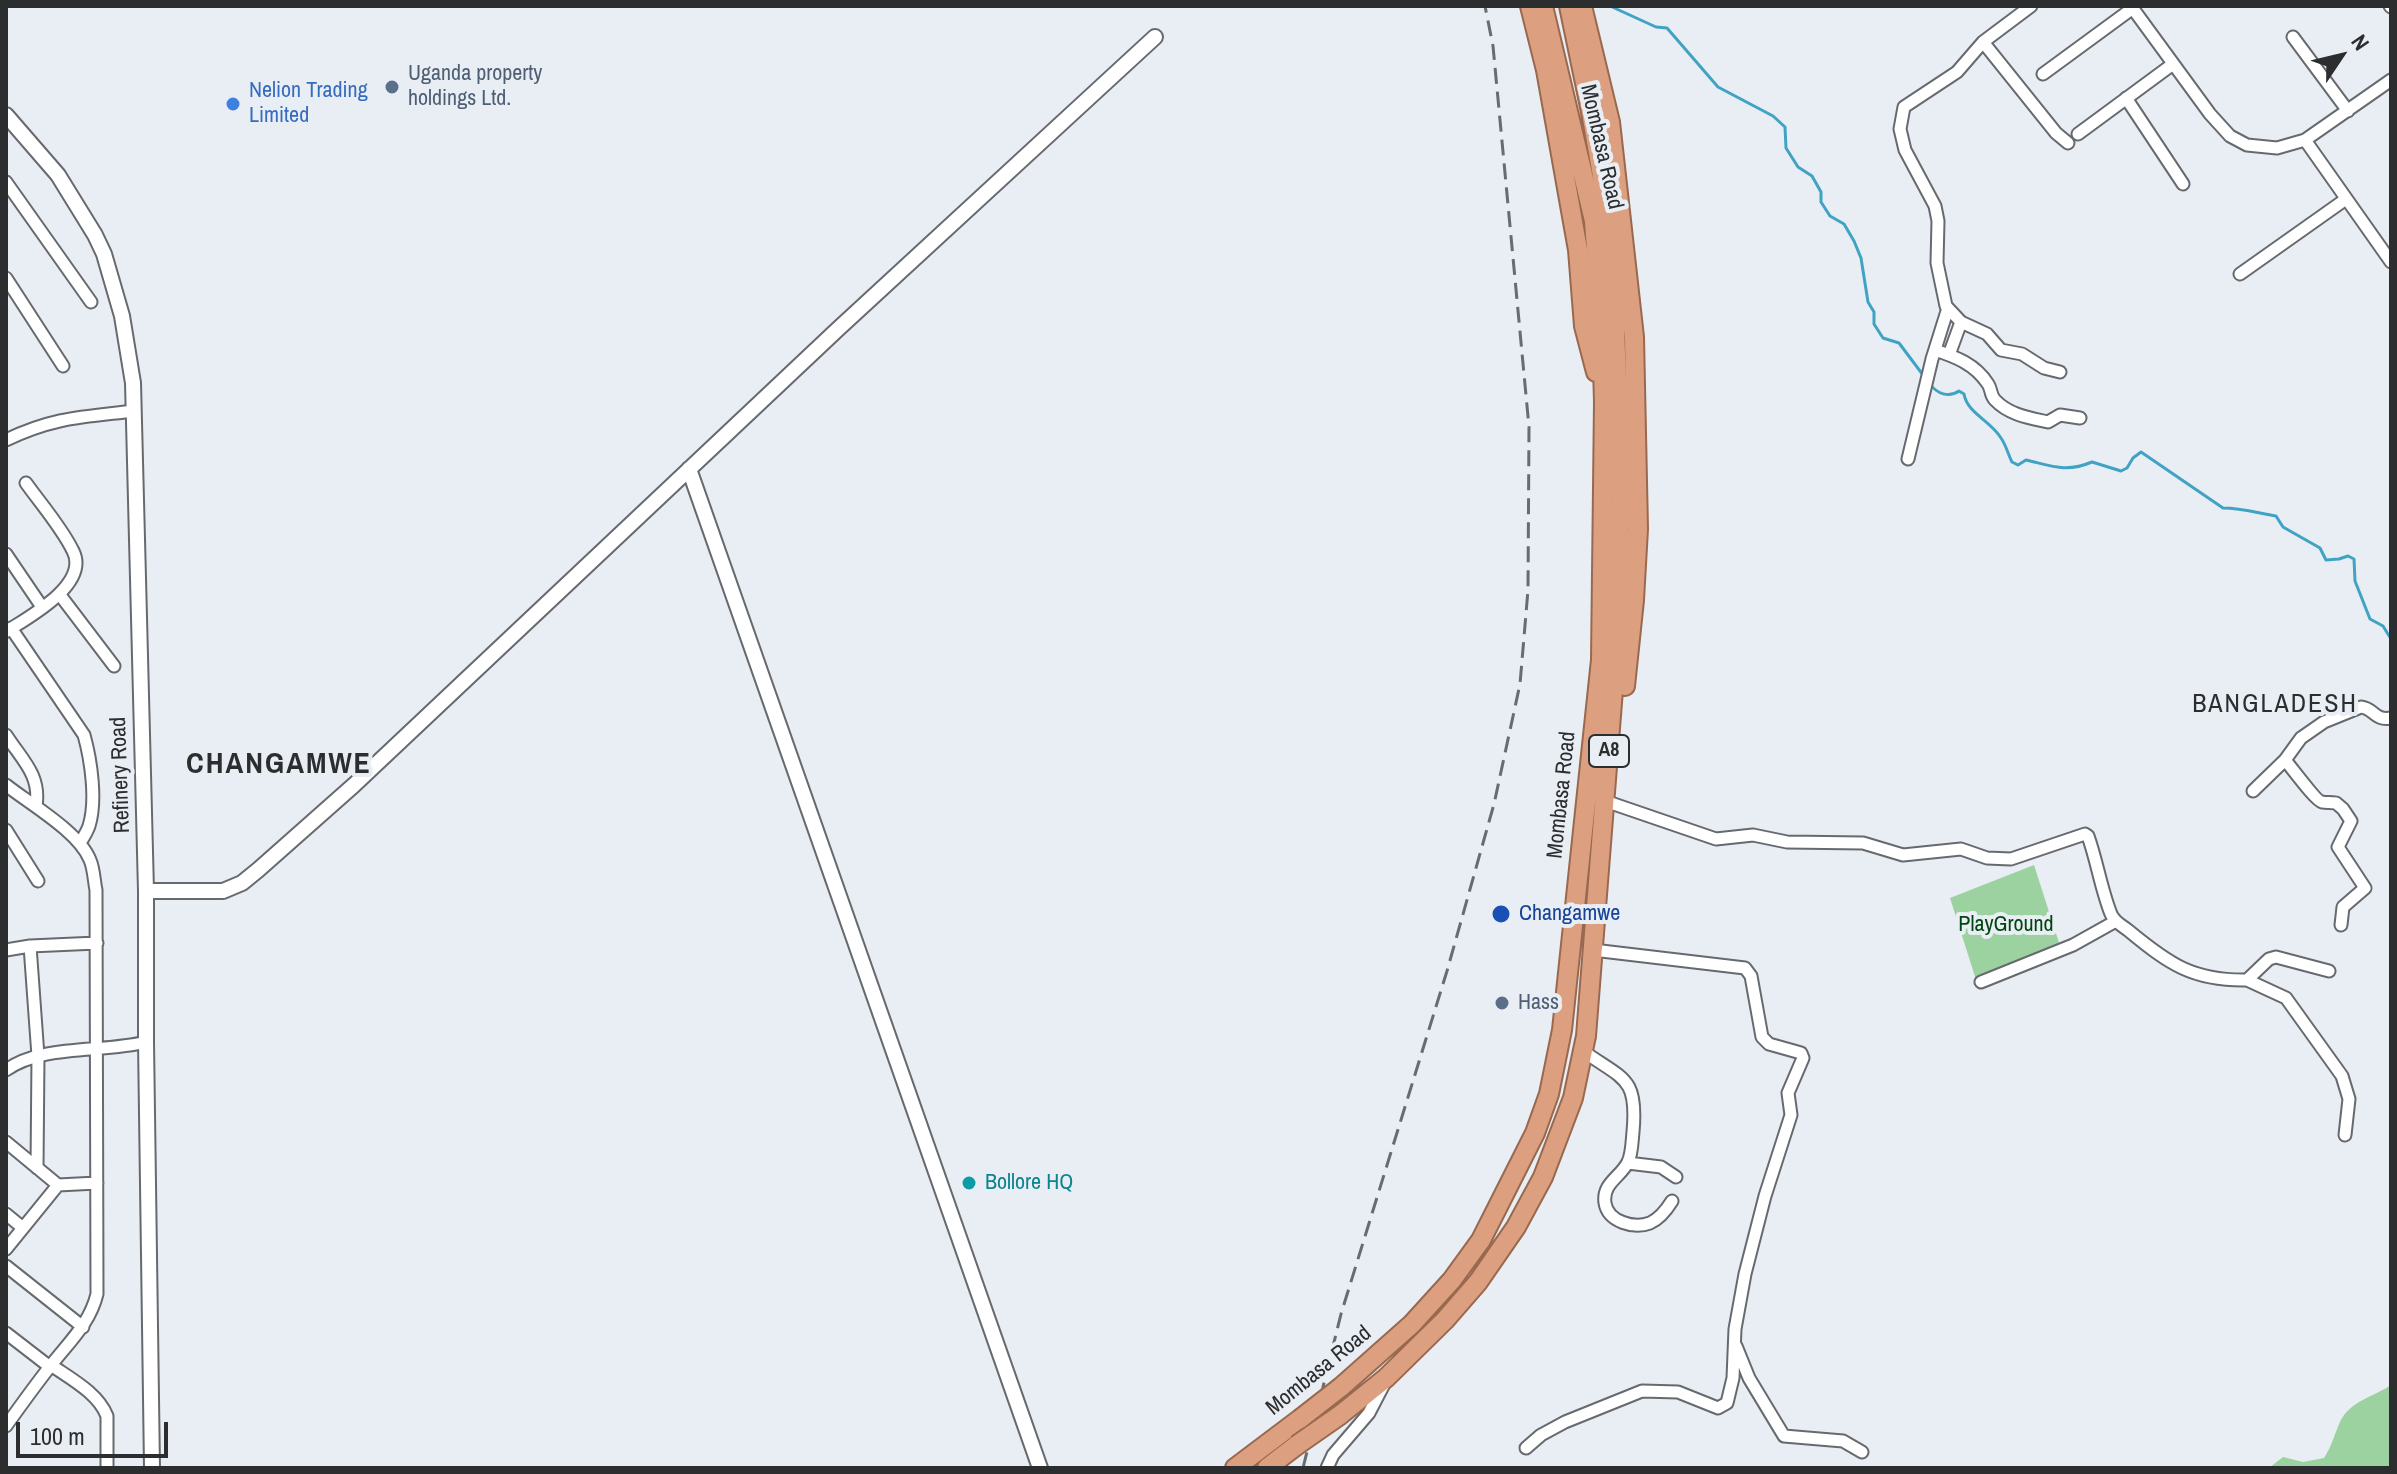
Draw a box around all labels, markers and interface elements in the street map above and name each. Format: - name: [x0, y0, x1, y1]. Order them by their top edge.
- north arrow: [2301, 16, 2381, 96]
- text: N: [2345, 28, 2377, 56]
- place label: Uganda property holdings Ltd.: [408, 61, 542, 112]
- place label: Nelion Trading Limited: [249, 78, 368, 130]
- marker: Uganda property holdings Ltd.: [383, 78, 401, 96]
- street label: Mombasa Road: [1574, 82, 1628, 212]
- marker: Nelion Trading Limited: [224, 95, 242, 113]
- district label: BANGLADESH: [2192, 689, 2358, 721]
- street label: Refinery Road: [106, 716, 136, 834]
- street label: Mombasa Road: [1542, 730, 1582, 860]
- road number: A8: [1589, 735, 1629, 767]
- district label: CHANGAMWE: [186, 747, 372, 783]
- place label: Changamwe: [1519, 901, 1620, 927]
- marker: Changamwe: [1490, 903, 1512, 925]
- park label: PlayGround: [1958, 912, 2054, 938]
- place label: Hass: [1518, 990, 1559, 1016]
- marker: Hass: [1493, 994, 1511, 1012]
- place label: Bollore HQ: [985, 1170, 1073, 1196]
- marker: Bollore HQ: [960, 1174, 978, 1192]
- street label: Mombasa Road: [1261, 1321, 1377, 1421]
- scale bar: [20, 1406, 172, 1456]
- text: 100 m: [30, 1420, 85, 1452]

